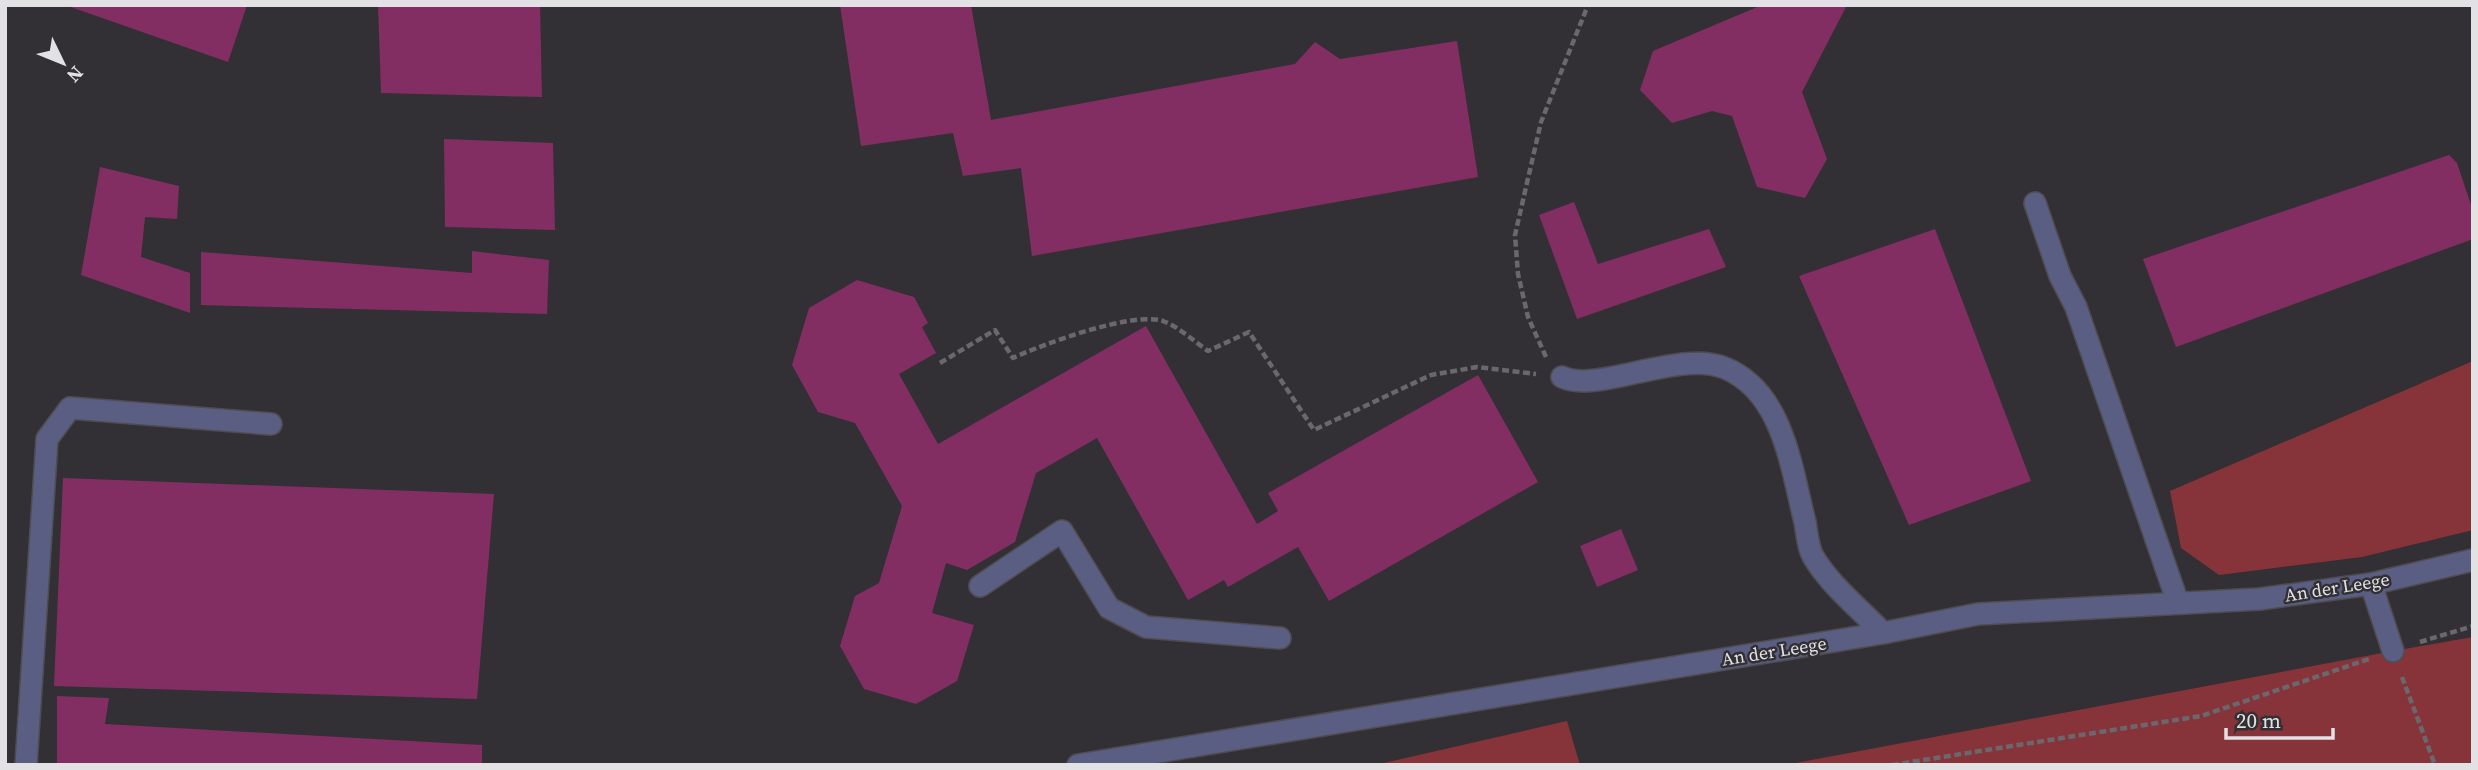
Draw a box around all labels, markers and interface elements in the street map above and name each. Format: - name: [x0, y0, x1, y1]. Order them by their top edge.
- north arrow: [28, 28, 98, 98]
- text: N: [61, 61, 90, 89]
- street label: An der Leege: [2283, 566, 2391, 608]
- street label: An der Leege: [1720, 630, 1828, 672]
- scale bar: [2226, 696, 2333, 740]
- text: 20 m: [2236, 706, 2281, 735]

